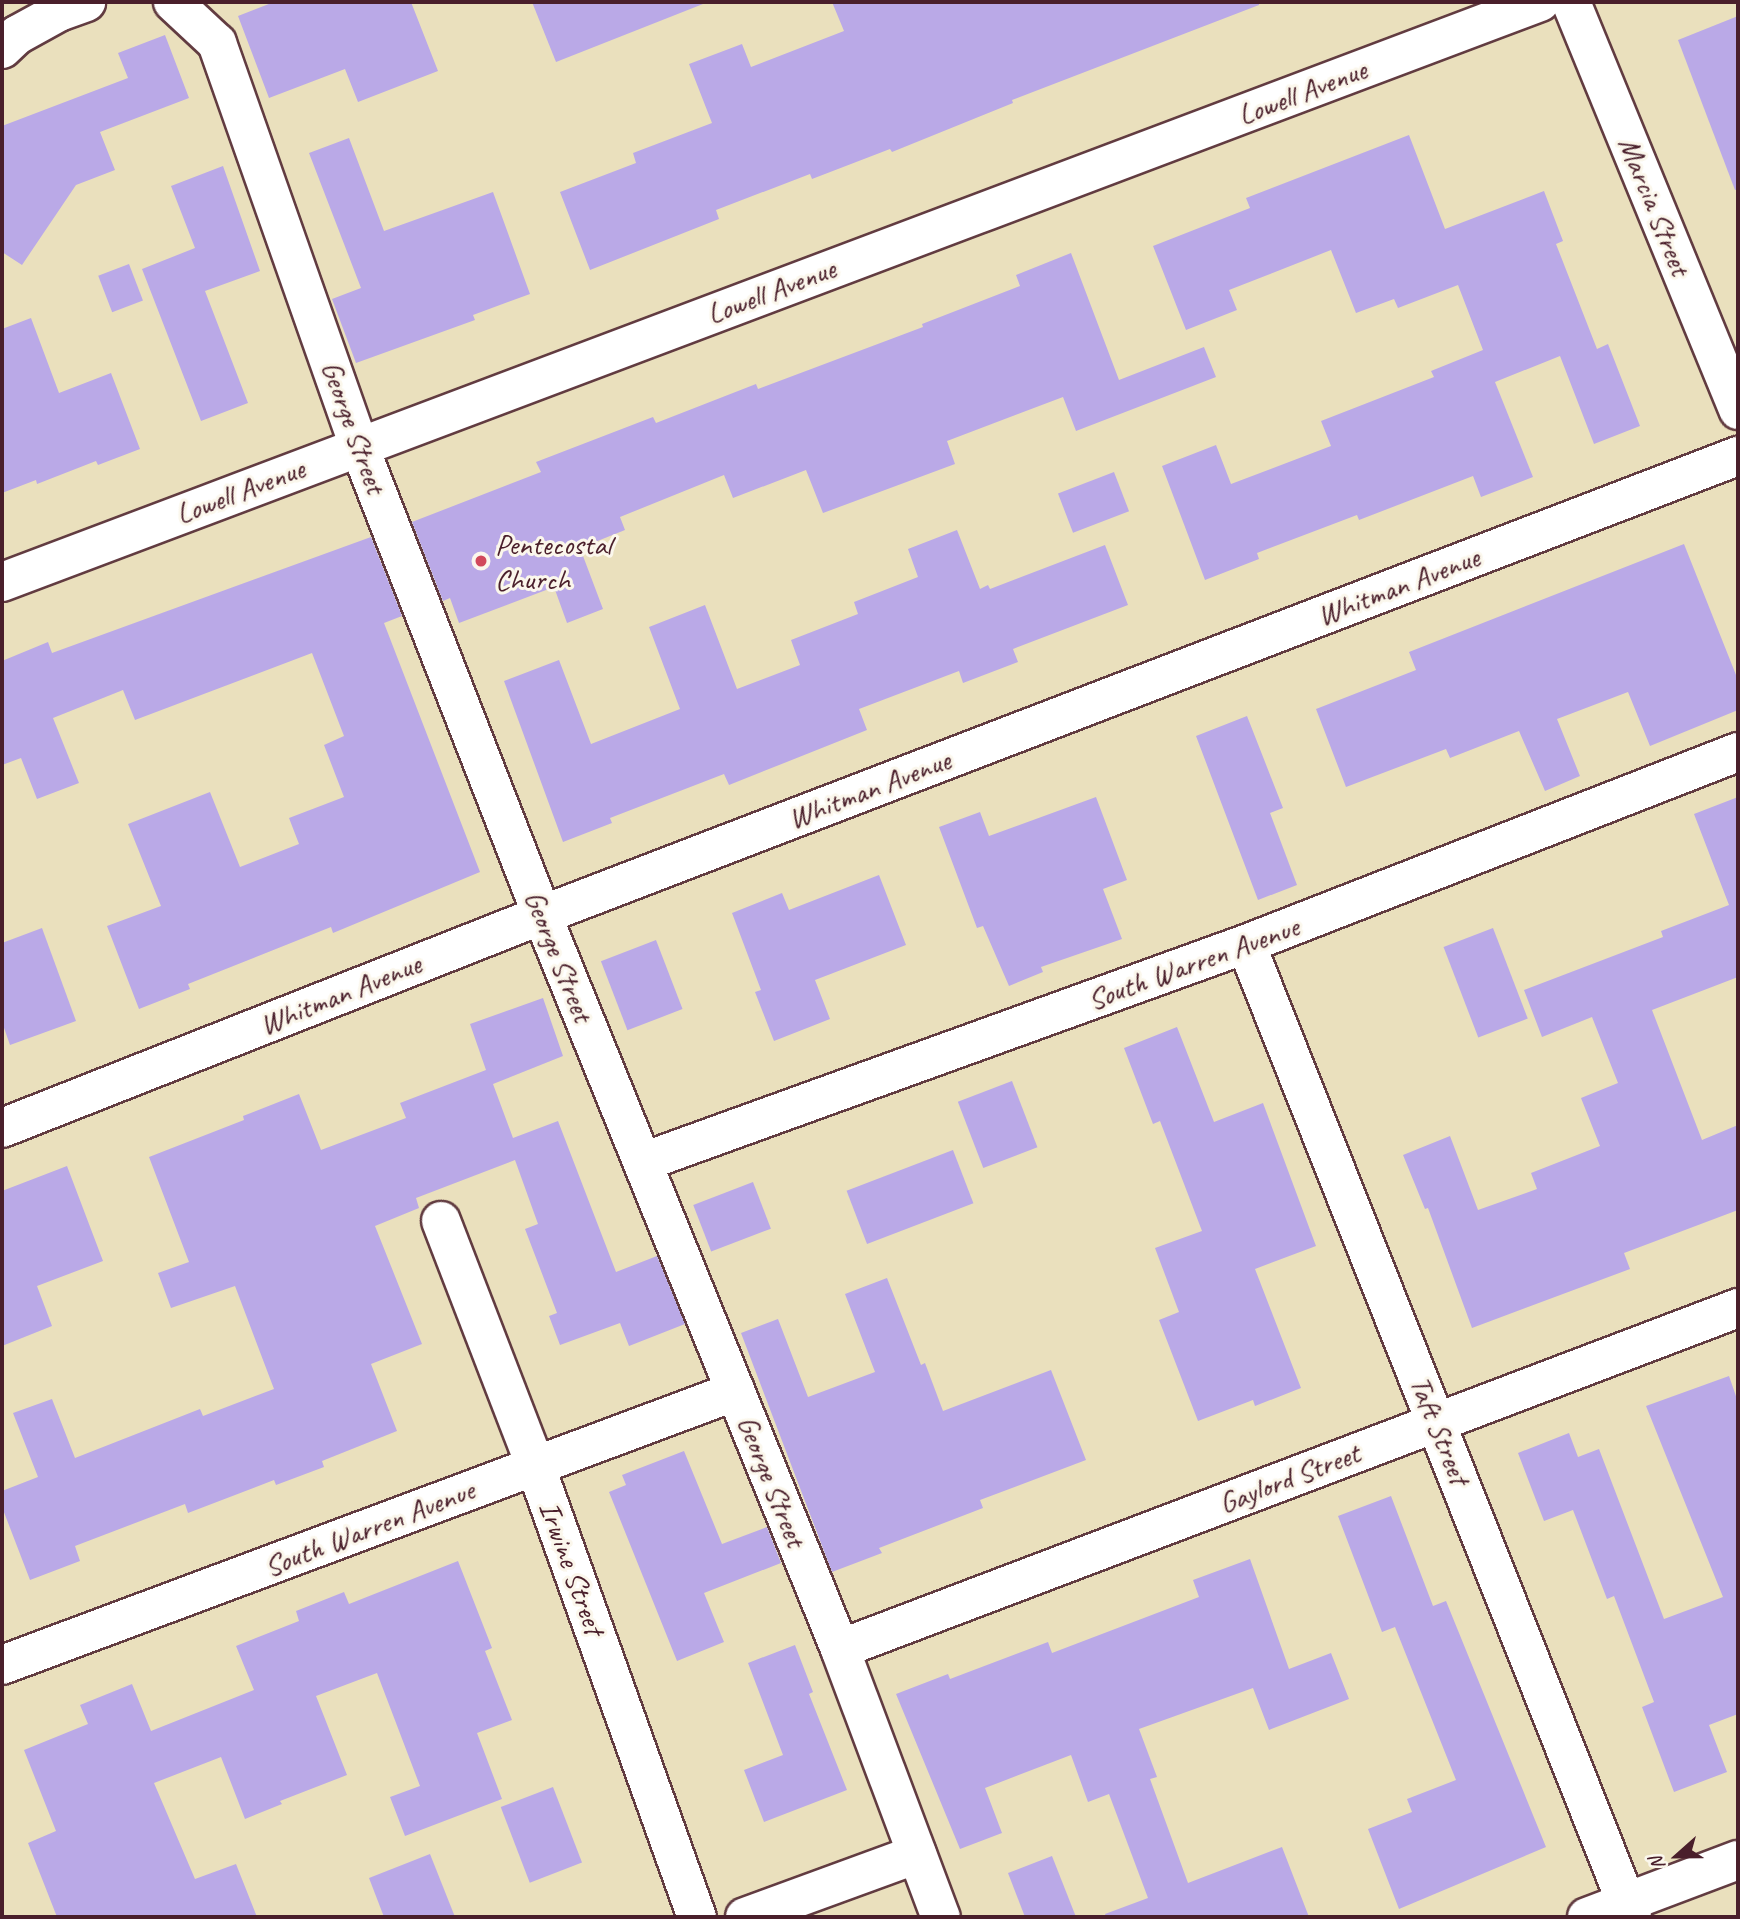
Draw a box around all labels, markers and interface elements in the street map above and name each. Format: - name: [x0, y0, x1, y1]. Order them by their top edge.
- street label: Lowell Avenue: [1233, 51, 1371, 133]
- street label: Marcia Street: [1611, 131, 1699, 281]
- street label: Lowell Avenue: [702, 250, 840, 332]
- street label: George Street: [313, 356, 395, 498]
- street label: Lowell Avenue: [171, 450, 309, 532]
- place label: Pentecostal Church: [495, 526, 611, 596]
- street label: Whitman Avenue: [1312, 539, 1484, 633]
- marker: Pentecostal Church: [473, 553, 489, 569]
- street label: Whitman Avenue: [783, 742, 955, 836]
- street label: George Street: [516, 885, 602, 1027]
- street label: South Warren Avenue: [1082, 908, 1304, 1018]
- street label: Whitman Avenue: [254, 945, 426, 1043]
- street label: Taft Street: [1402, 1370, 1478, 1490]
- street label: George Street: [729, 1410, 815, 1552]
- street label: Gaylord Street: [1213, 1435, 1365, 1521]
- street label: South Warren Avenue: [259, 1471, 479, 1585]
- street label: Irwine Street: [531, 1496, 613, 1640]
- north arrow: [1642, 1821, 1712, 1891]
- text: N: [1644, 1854, 1671, 1873]

